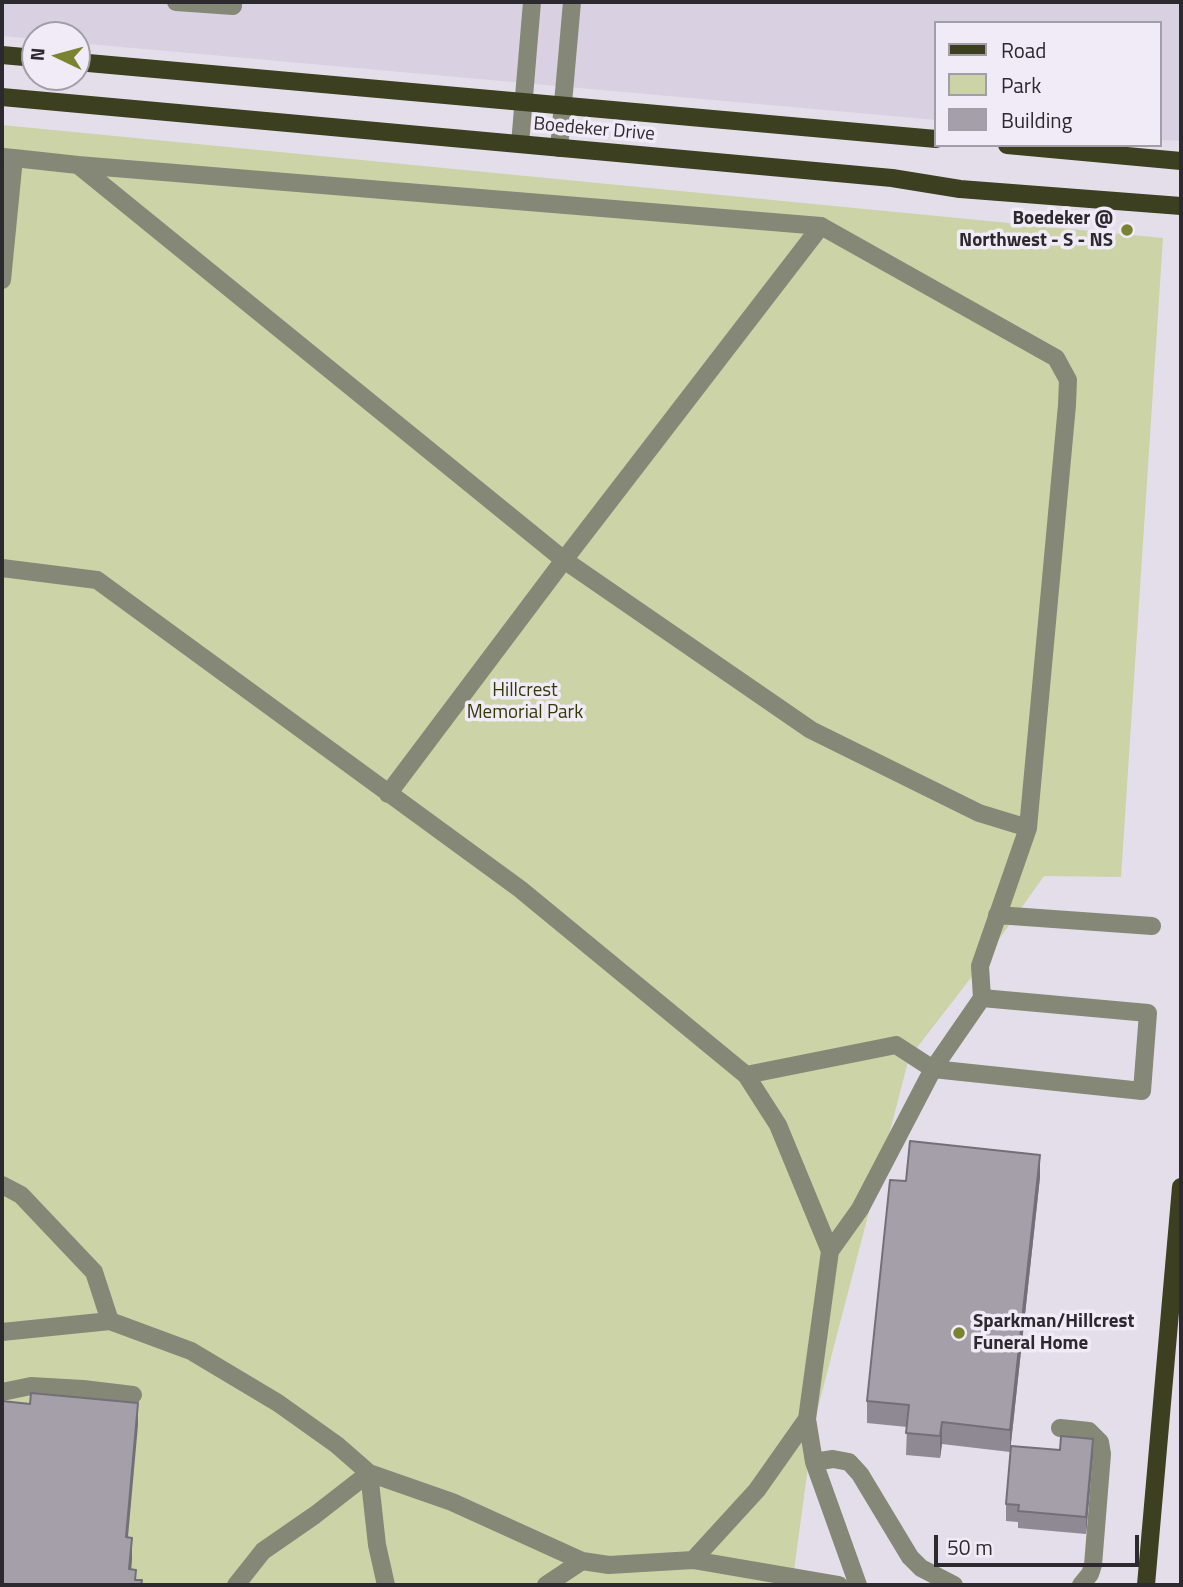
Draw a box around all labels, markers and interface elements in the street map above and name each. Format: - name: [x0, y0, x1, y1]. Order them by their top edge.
- north arrow: [21, 21, 91, 91]
- legend: [934, 21, 1162, 147]
- text: Road: [1001, 34, 1046, 66]
- text: N: [22, 46, 52, 62]
- text: Park: [1001, 69, 1041, 101]
- text: Building: [1001, 104, 1072, 136]
- street label: Boedeker Drive: [532, 113, 656, 147]
- place label: Boedeker @ Northwest - S - NS: [959, 208, 1113, 252]
- marker: Boedeker @ Northwest - S - NS: [1119, 222, 1135, 238]
- park label: Hillcrest Memorial Park: [467, 680, 583, 724]
- place label: Sparkman/Hillcrest Funeral Home: [973, 1311, 1134, 1355]
- marker: Sparkman/Hillcrest Funeral Home: [951, 1325, 967, 1341]
- scale bar: [938, 1520, 1143, 1564]
- text: 50 m: [947, 1531, 993, 1563]

